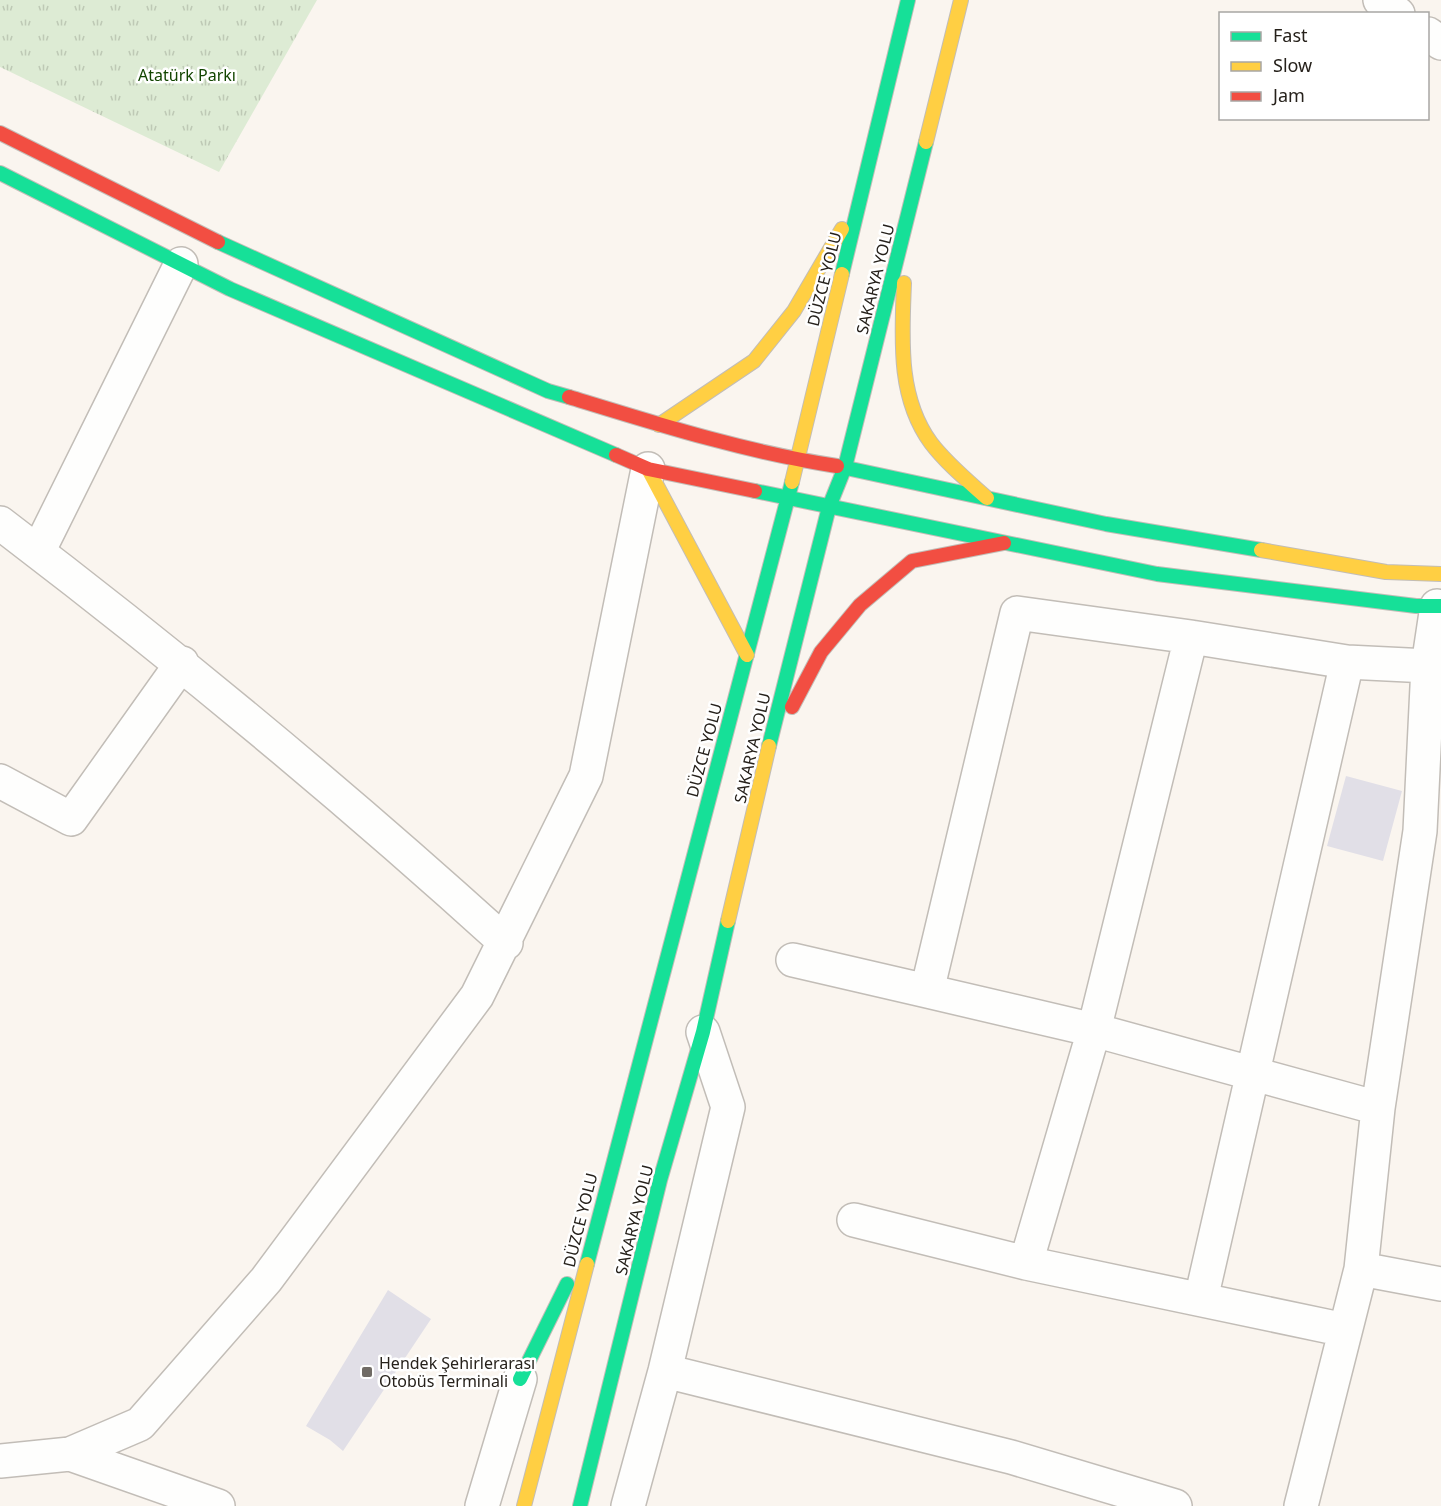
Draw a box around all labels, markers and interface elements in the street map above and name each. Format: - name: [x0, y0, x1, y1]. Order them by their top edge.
- legend: [1219, 12, 1429, 120]
- text: Fast: [1273, 23, 1308, 47]
- text: Slow: [1273, 53, 1312, 77]
- park label: Atatürk Parkı: [138, 64, 236, 86]
- text: Jam: [1271, 83, 1305, 107]
- street label: SAKARYA YOLU: [851, 222, 899, 336]
- street label: DÜZCE YOLU: [802, 229, 846, 329]
- street label: SAKARYA YOLU: [729, 691, 775, 805]
- street label: DÜZCE YOLU: [681, 700, 727, 800]
- street label: SAKARYA YOLU: [610, 1163, 658, 1277]
- street label: DÜZCE YOLU: [558, 1170, 602, 1270]
- place label: Hendek Şehirlerarası Otobüs Terminali: [379, 1352, 535, 1392]
- marker: Hendek Şehirlerarası Otobüs Terminali: [360, 1365, 374, 1379]

